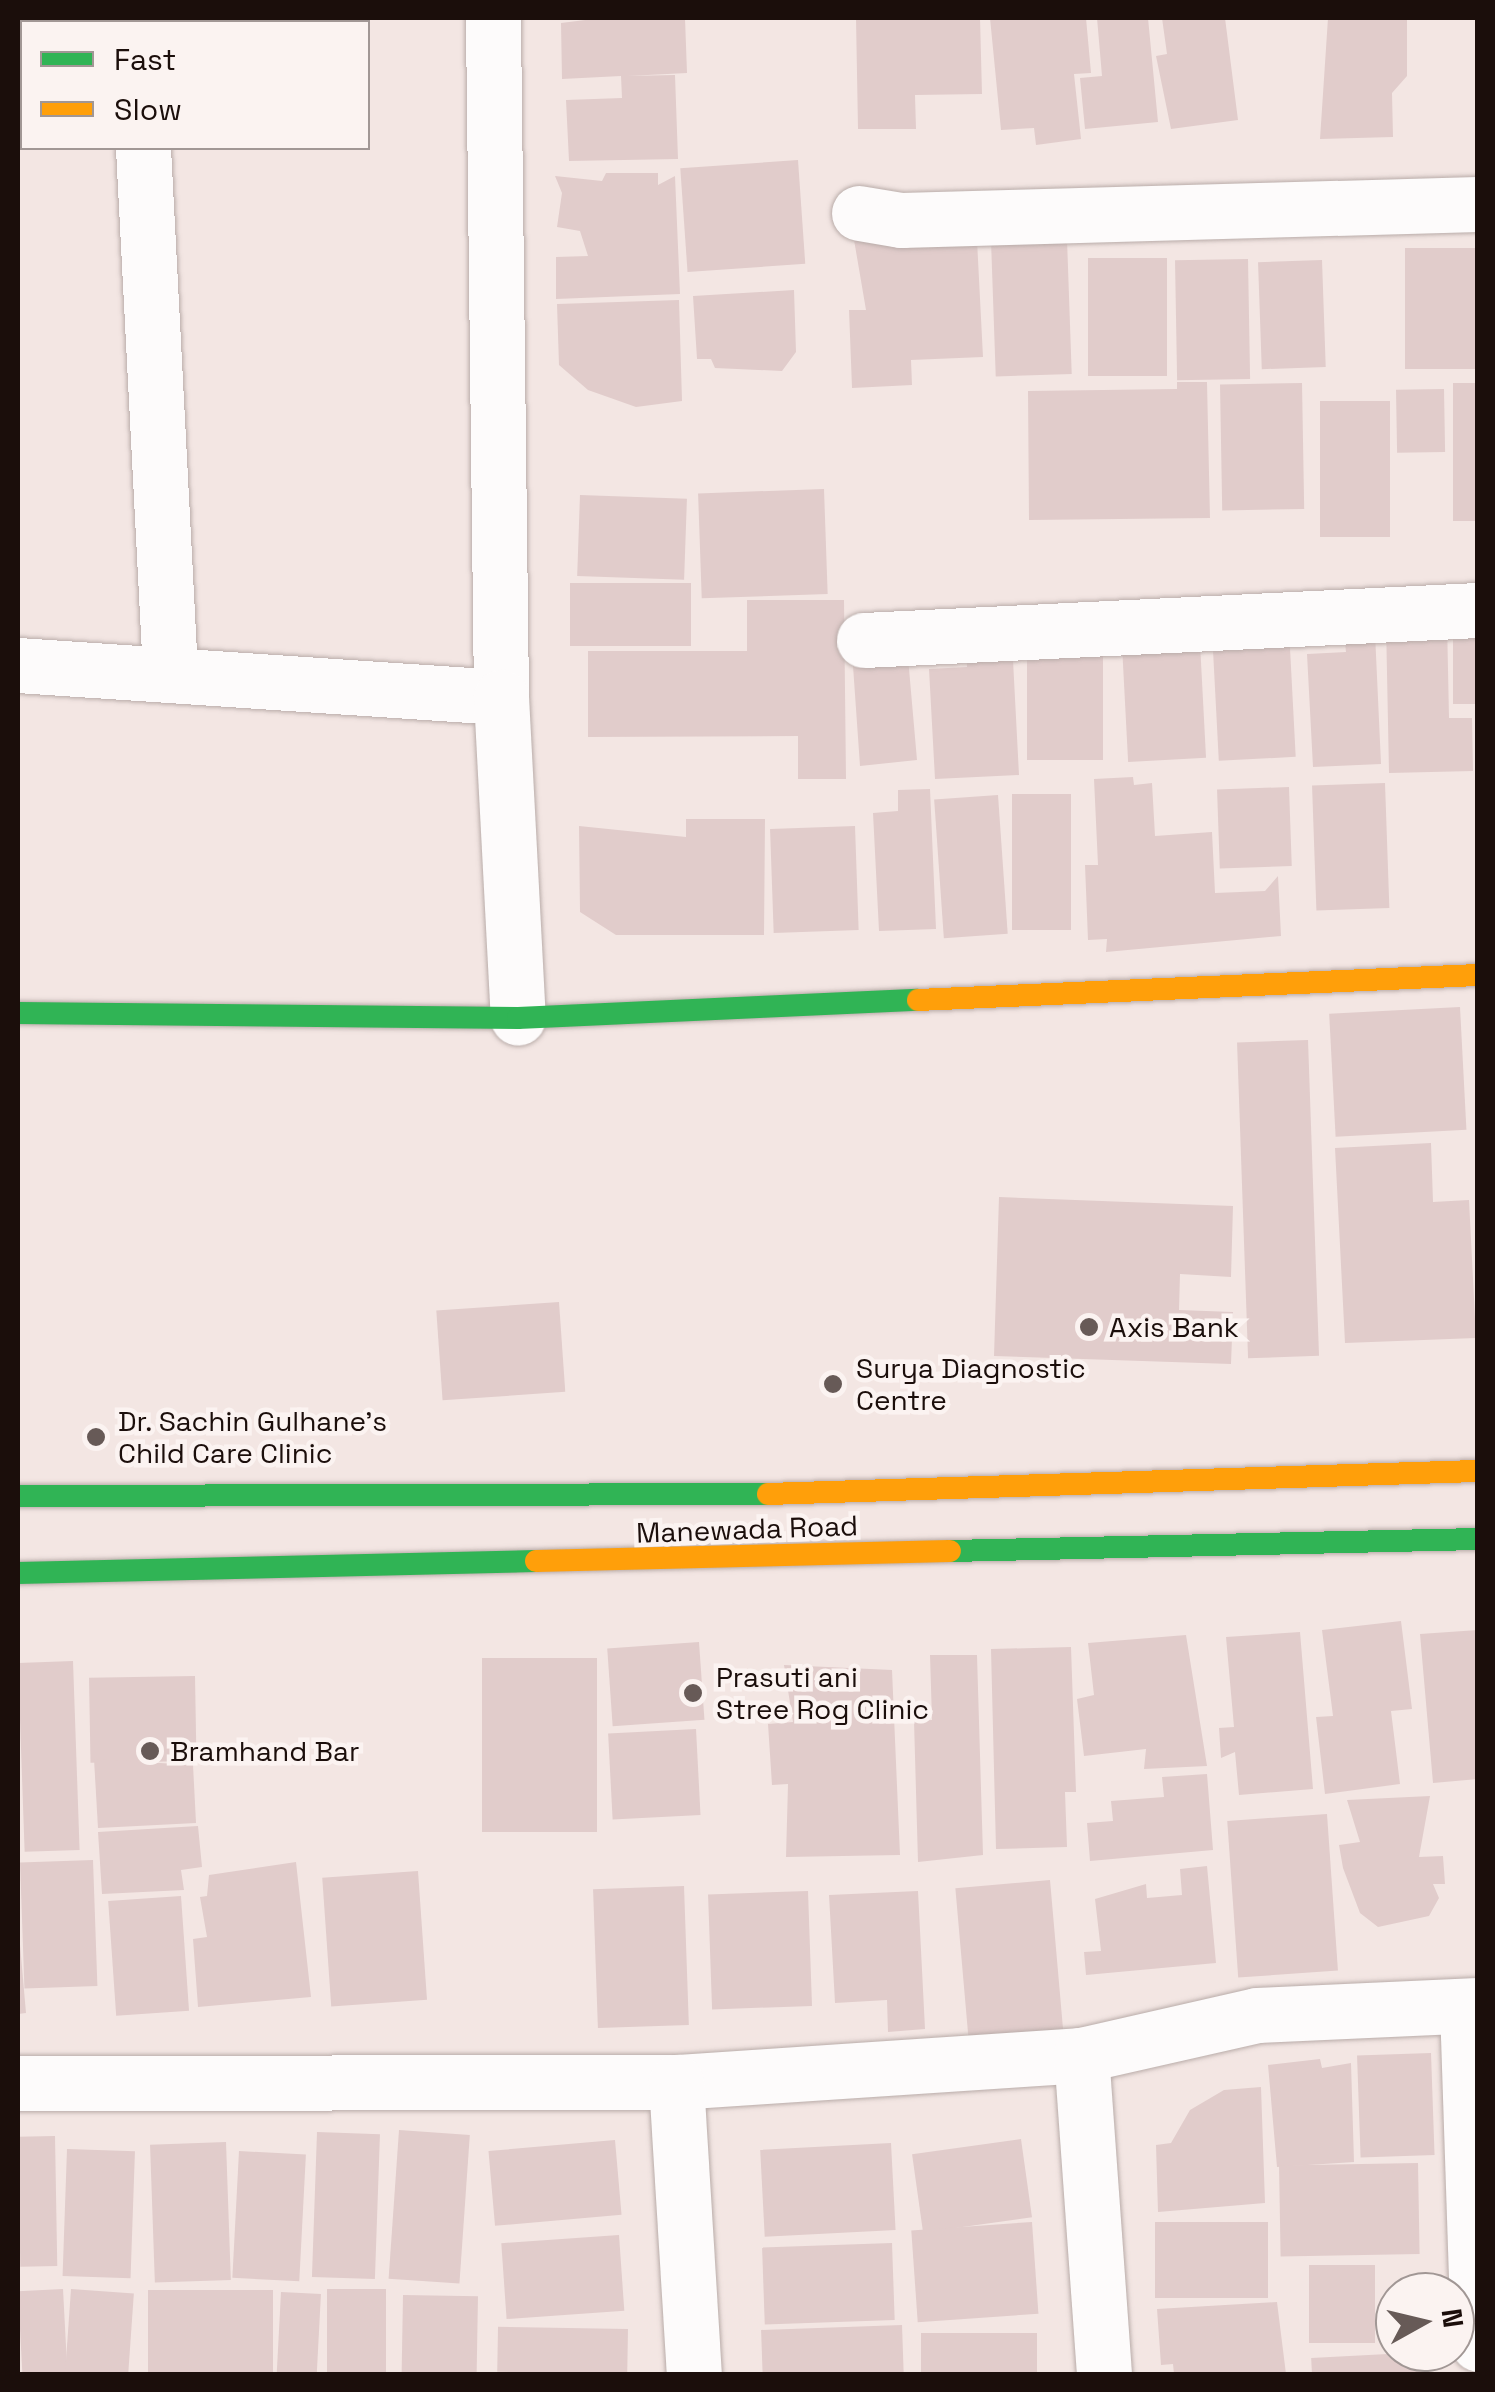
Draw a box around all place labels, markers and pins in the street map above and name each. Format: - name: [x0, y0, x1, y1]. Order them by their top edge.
- place label: Axis Bank: [1109, 1310, 1239, 1344]
- marker: Axis Bank: [1078, 1316, 1100, 1338]
- place label: Surya Diagnostic Centre: [856, 1351, 1086, 1417]
- marker: Surya Diagnostic Centre: [820, 1371, 846, 1397]
- place label: Dr. Sachin Gulhane's Child Care Clinic: [118, 1404, 388, 1470]
- marker: Dr. Sachin Gulhane's Child Care Clinic: [83, 1424, 109, 1450]
- place label: Prasuti ani Stree Rog Clinic: [716, 1660, 929, 1726]
- marker: Prasuti ani Stree Rog Clinic: [680, 1680, 706, 1706]
- place label: Bramhand Bar: [170, 1734, 360, 1768]
- marker: Bramhand Bar: [139, 1740, 161, 1762]

